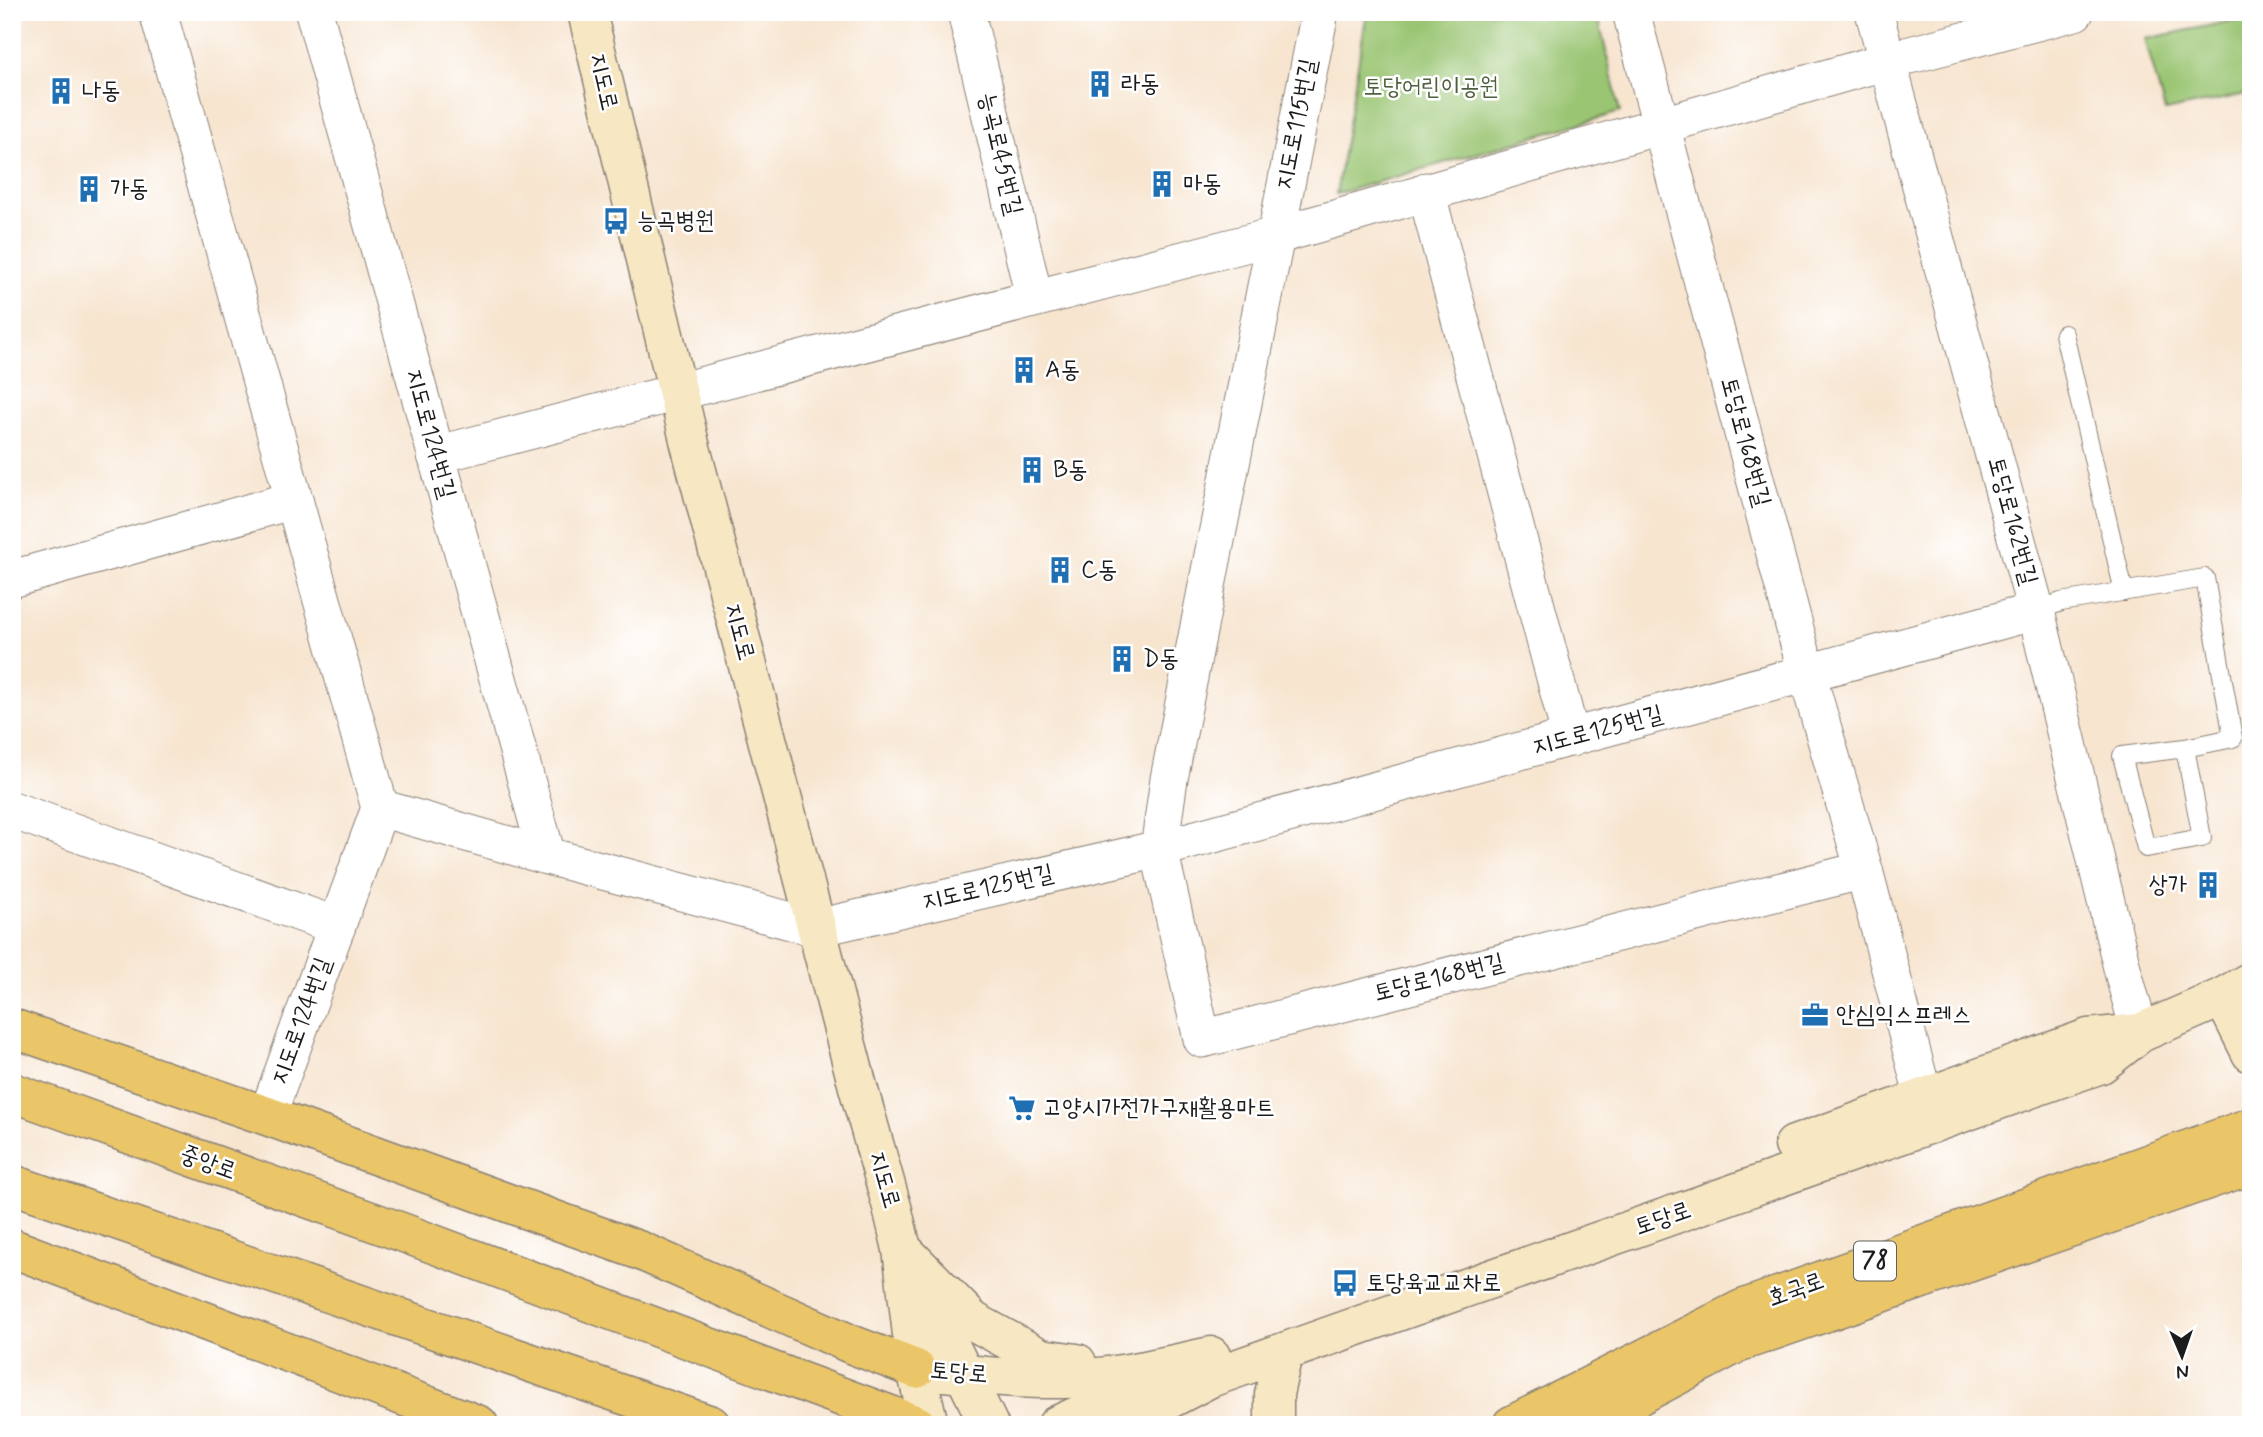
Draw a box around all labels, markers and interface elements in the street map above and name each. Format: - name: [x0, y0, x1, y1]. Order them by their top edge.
- street label: 지도로: [581, 50, 625, 114]
- street label: 지도로115번길: [1269, 56, 1325, 192]
- building icon: 라동: [1085, 69, 1115, 99]
- place label: 라동: [1121, 69, 1160, 100]
- park label: 토당어린이공원: [1363, 72, 1499, 103]
- building icon: 나동: [46, 76, 76, 106]
- place label: 나동: [82, 76, 121, 107]
- street label: 능곡로45번길: [971, 90, 1029, 218]
- building icon: 마동: [1147, 169, 1177, 199]
- place label: 마동: [1183, 169, 1222, 200]
- building icon: 가동: [74, 174, 104, 204]
- place label: 가동: [110, 174, 149, 205]
- bus stop icon: 능곡병원: [601, 206, 631, 236]
- place label: 능곡병원: [637, 206, 714, 237]
- building icon: A동: [1009, 355, 1039, 385]
- place label: A동: [1045, 355, 1080, 386]
- street label: 지도로124번길: [398, 366, 462, 502]
- street label: 토당로168번길: [1713, 374, 1777, 510]
- street label: 토당로162번길: [1980, 454, 2044, 588]
- building icon: B동: [1017, 455, 1047, 485]
- place label: B동: [1053, 455, 1088, 486]
- building icon: C동: [1045, 555, 1075, 585]
- place label: C동: [1081, 555, 1117, 586]
- street label: 지도로: [717, 600, 761, 664]
- building icon: D동: [1107, 644, 1137, 674]
- place label: D동: [1143, 644, 1179, 675]
- street label: 지도로125번길: [1530, 699, 1666, 763]
- street label: 지도로125번길: [919, 858, 1057, 918]
- place label: 상가: [2148, 870, 2187, 901]
- building icon: 상가: [2193, 870, 2223, 900]
- street label: 토당로168번길: [1371, 947, 1507, 1009]
- street label: 지도로124번길: [265, 953, 339, 1089]
- office icon: 안심익스프레스: [1800, 1000, 1830, 1030]
- place label: 안심익스프레스: [1836, 1000, 1971, 1031]
- supermarket icon: 고양시가전가구재활용마트: [1007, 1093, 1037, 1123]
- place label: 고양시가전가구재활용마트: [1043, 1093, 1275, 1124]
- street label: 중앙로: [175, 1139, 241, 1187]
- street label: 지도로: [861, 1148, 907, 1212]
- street label: 토당로: [1631, 1195, 1695, 1243]
- road number: 78: [1854, 1242, 1896, 1280]
- street label: 호국로: [1763, 1266, 1829, 1314]
- bus stop icon: 토당육교교차로: [1330, 1268, 1360, 1298]
- place label: 토당육교교차로: [1366, 1268, 1501, 1299]
- north arrow: [2148, 1322, 2218, 1392]
- street label: 토당로: [929, 1355, 989, 1391]
- text: N: [2176, 1359, 2189, 1384]

